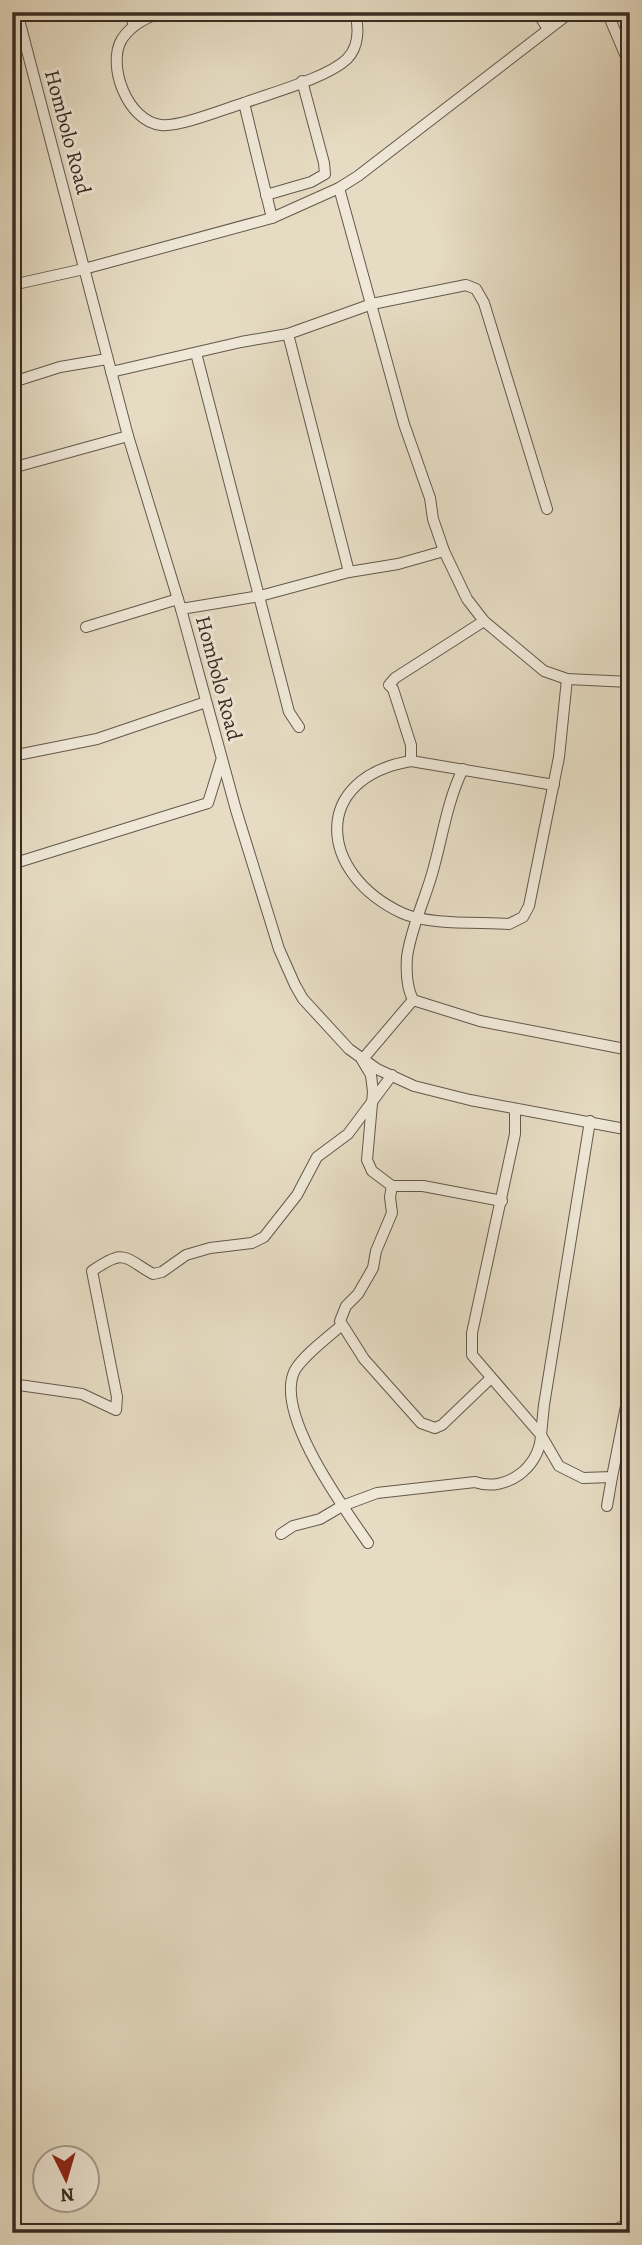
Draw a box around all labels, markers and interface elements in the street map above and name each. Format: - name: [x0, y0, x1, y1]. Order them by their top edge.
- street label: Hombolo Road: [38, 67, 98, 198]
- street label: Hombolo Road: [189, 613, 249, 744]
- north arrow: [32, 2144, 102, 2214]
- text: N: [59, 2181, 75, 2209]

